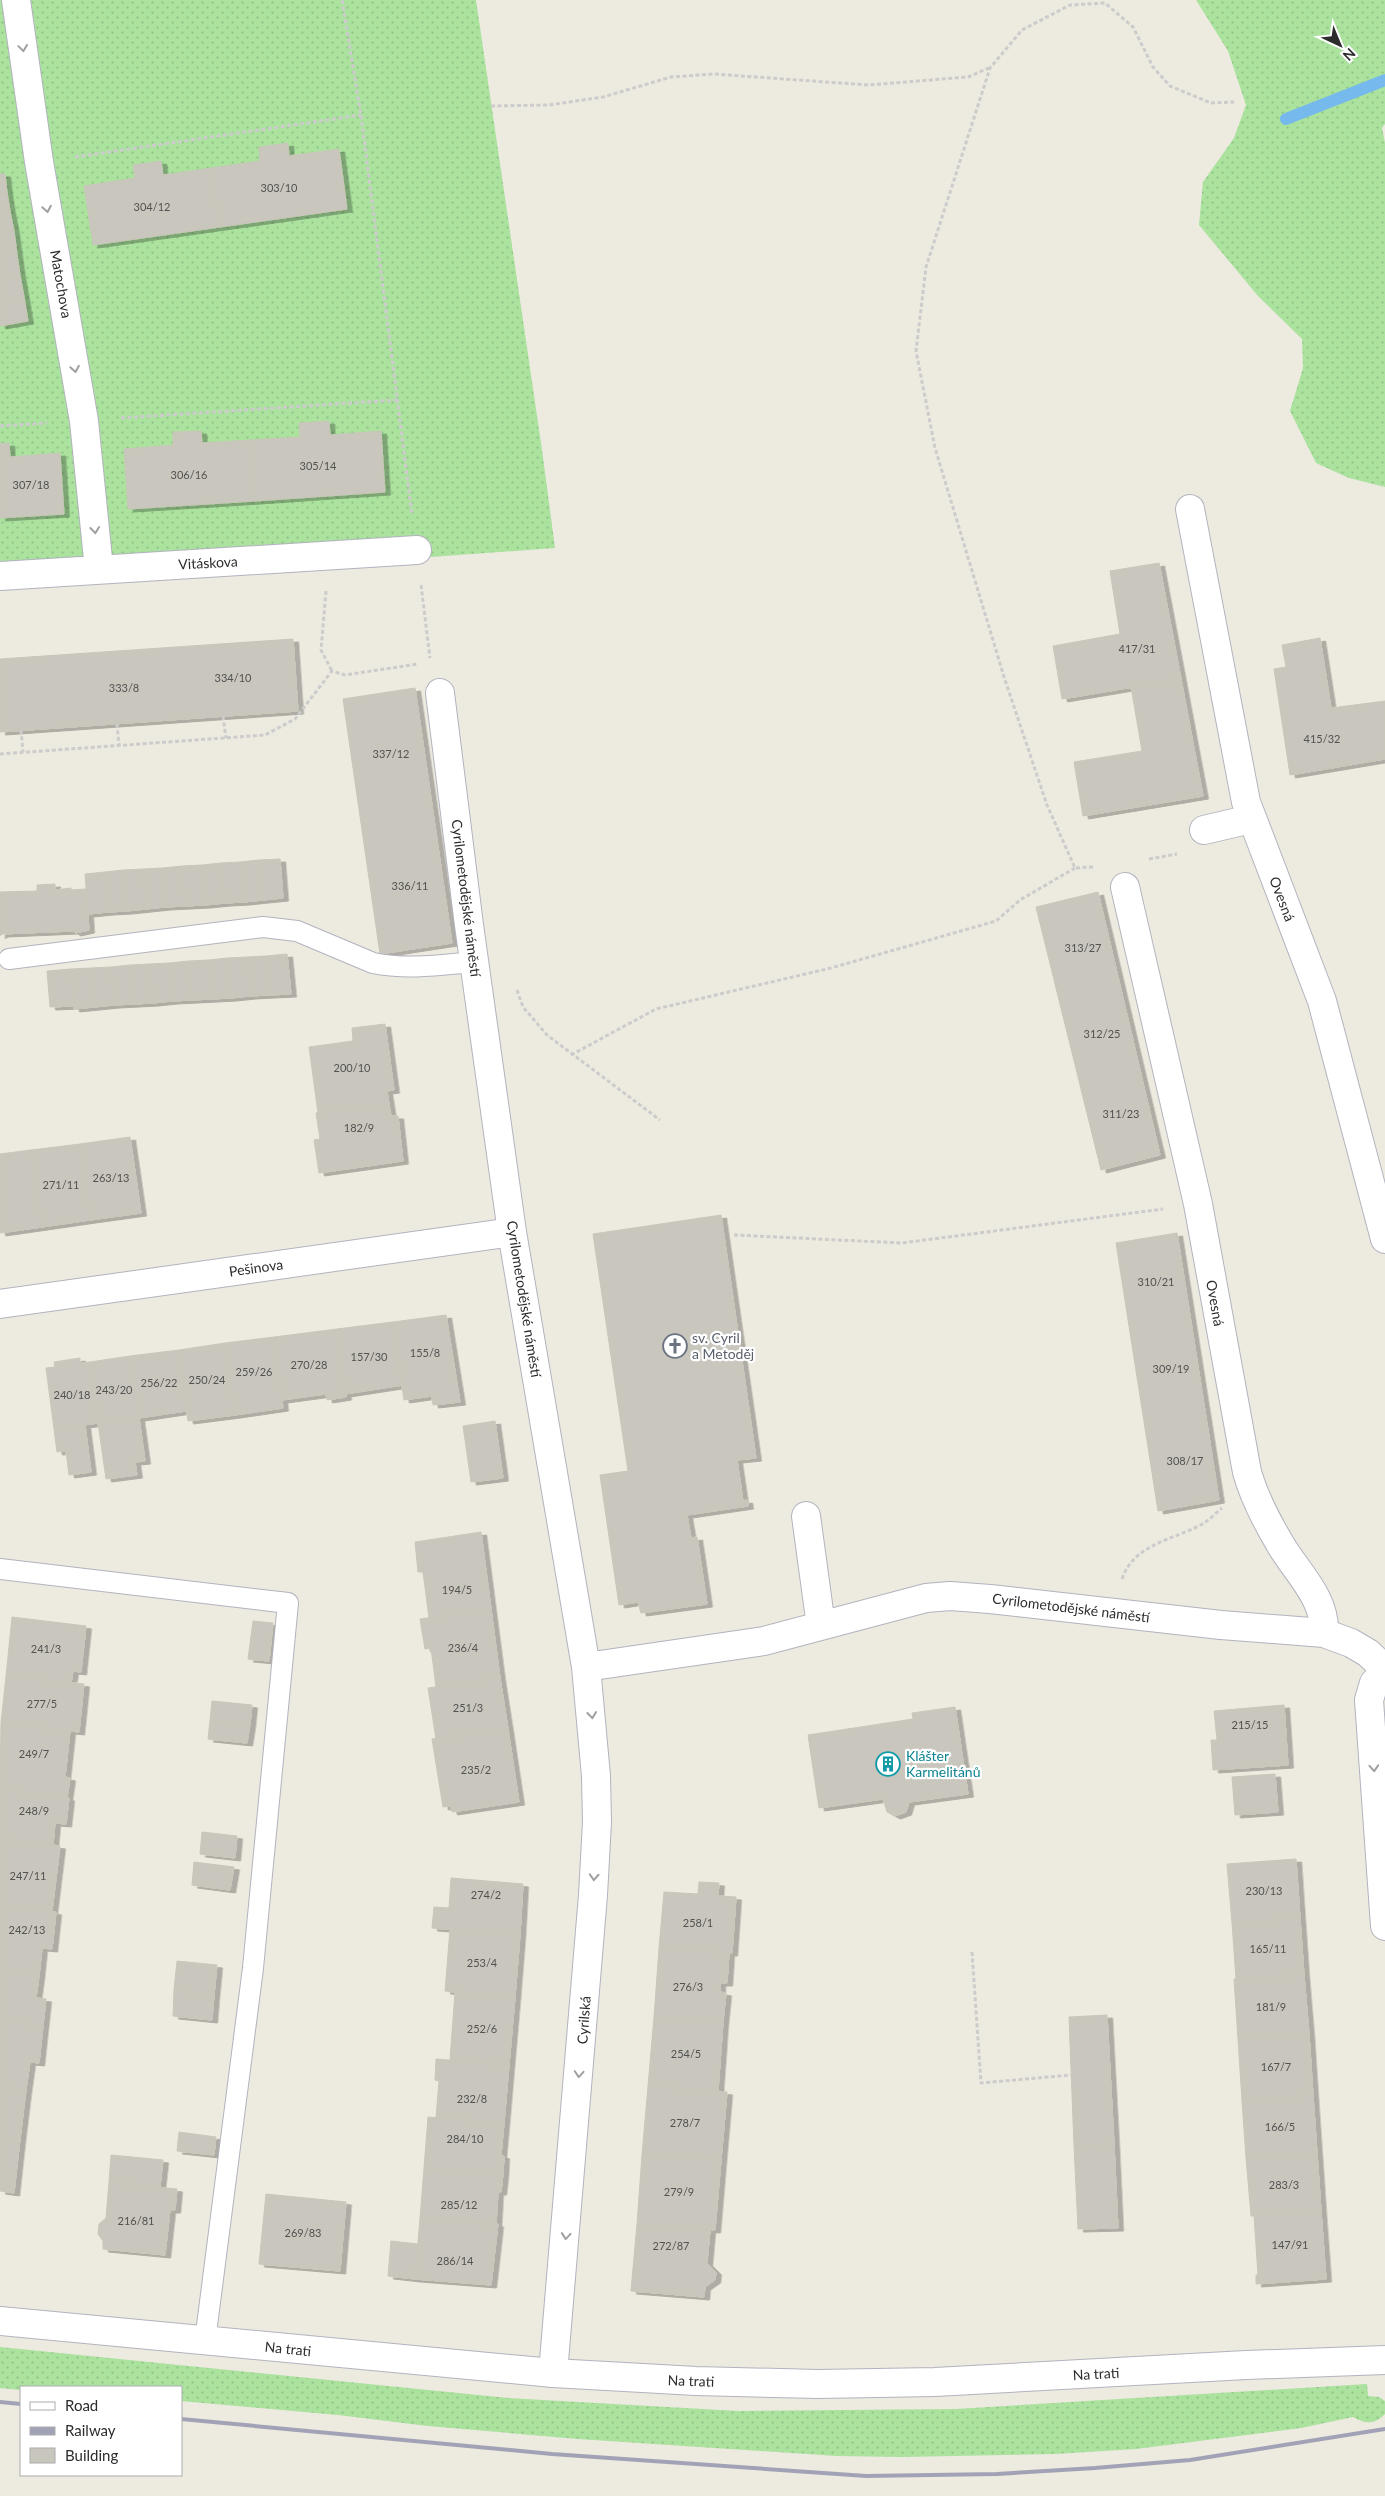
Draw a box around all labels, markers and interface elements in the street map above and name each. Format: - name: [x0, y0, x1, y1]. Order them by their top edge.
- north arrow: [1315, 20, 1365, 70]
- one-way arrow: [17, 45, 28, 53]
- text: N: [1340, 45, 1359, 65]
- house number: 303/10: [261, 181, 298, 194]
- house number: 304/12: [134, 200, 170, 213]
- one-way arrow: [42, 205, 52, 213]
- street label: Matochova: [47, 249, 76, 319]
- one-way arrow: [70, 365, 80, 373]
- house number: 305/14: [300, 459, 337, 472]
- house number: 306/16: [171, 468, 207, 481]
- house number: 307/18: [13, 478, 49, 491]
- one-way arrow: [89, 526, 100, 534]
- street label: Vitáskova: [178, 552, 238, 573]
- house number: 417/31: [1119, 642, 1155, 655]
- house number: 334/10: [215, 671, 252, 684]
- house number: 333/8: [109, 681, 139, 694]
- house number: 415/32: [1304, 732, 1340, 745]
- house number: 337/12: [373, 747, 409, 760]
- street label: Cyrilometodějské náměstí: [448, 818, 485, 979]
- street label: Ovesná: [1266, 874, 1299, 924]
- house number: 336/11: [392, 879, 428, 892]
- house number: 313/27: [1065, 941, 1101, 954]
- house number: 312/25: [1084, 1027, 1120, 1040]
- house number: 200/10: [334, 1061, 371, 1074]
- house number: 311/23: [1103, 1107, 1139, 1120]
- house number: 182/9: [344, 1121, 374, 1134]
- house number: 263/13: [93, 1171, 129, 1184]
- house number: 271/11: [43, 1178, 79, 1191]
- street label: Cyrilometodějské náměstí: [504, 1219, 546, 1380]
- street label: Pešinova: [228, 1255, 284, 1280]
- house number: 310/21: [1138, 1275, 1174, 1288]
- street label: Ovesná: [1203, 1279, 1228, 1327]
- place label: sv. Cyril a Metoděj: [692, 1329, 754, 1362]
- church icon: sv. Cyril a Metoděj: [662, 1333, 688, 1359]
- house number: 155/8: [410, 1346, 440, 1359]
- house number: 157/30: [351, 1350, 388, 1363]
- house number: 270/28: [291, 1358, 327, 1371]
- house number: 309/19: [1153, 1362, 1189, 1375]
- house number: 259/26: [236, 1365, 272, 1378]
- house number: 250/24: [189, 1373, 226, 1386]
- house number: 256/22: [141, 1376, 177, 1389]
- house number: 243/20: [96, 1383, 133, 1396]
- house number: 240/18: [54, 1388, 90, 1401]
- house number: 308/17: [1167, 1454, 1203, 1467]
- house number: 194/5: [442, 1583, 472, 1596]
- street label: Cyrilometodějské náměstí: [991, 1589, 1152, 1626]
- house number: 236/4: [448, 1641, 479, 1654]
- house number: 241/3: [31, 1642, 61, 1655]
- house number: 277/5: [27, 1697, 57, 1710]
- house number: 251/3: [453, 1701, 483, 1714]
- one-way arrow: [586, 1711, 597, 1719]
- house number: 215/15: [1232, 1718, 1268, 1731]
- house number: 249/7: [19, 1747, 49, 1760]
- place label: Klášter Karmelitánů: [906, 1747, 980, 1780]
- building icon: Klášter Karmelitánů: [875, 1751, 901, 1777]
- house number: 235/2: [461, 1763, 491, 1776]
- one-way arrow: [1368, 1764, 1379, 1772]
- house number: 248/9: [19, 1804, 49, 1817]
- house number: 247/11: [10, 1869, 46, 1882]
- one-way arrow: [589, 1874, 600, 1882]
- house number: 230/13: [1246, 1884, 1282, 1897]
- house number: 274/2: [471, 1888, 501, 1901]
- house number: 258/1: [683, 1916, 713, 1929]
- house number: 242/13: [9, 1923, 45, 1936]
- house number: 165/11: [1250, 1942, 1286, 1955]
- house number: 253/4: [467, 1956, 498, 1969]
- house number: 276/3: [673, 1980, 703, 1993]
- street label: Cyrilská: [573, 1995, 594, 2045]
- house number: 181/9: [1256, 2000, 1286, 2013]
- house number: 252/6: [467, 2022, 497, 2035]
- house number: 254/5: [671, 2047, 701, 2060]
- house number: 167/7: [1261, 2060, 1291, 2073]
- one-way arrow: [574, 2071, 585, 2079]
- house number: 232/8: [457, 2092, 487, 2105]
- house number: 278/7: [670, 2116, 700, 2129]
- house number: 166/5: [1265, 2120, 1295, 2133]
- house number: 284/10: [447, 2132, 484, 2145]
- house number: 283/3: [1269, 2178, 1299, 2191]
- house number: 279/9: [664, 2185, 694, 2198]
- house number: 285/12: [441, 2198, 477, 2211]
- house number: 216/81: [118, 2214, 154, 2227]
- house number: 269/83: [285, 2226, 321, 2239]
- one-way arrow: [561, 2233, 572, 2241]
- house number: 147/91: [1272, 2238, 1308, 2251]
- house number: 272/87: [653, 2239, 689, 2252]
- house number: 286/14: [437, 2254, 474, 2267]
- street label: Na trati: [264, 2338, 312, 2359]
- street label: Na trati: [1072, 2364, 1120, 2383]
- street label: Na trati: [667, 2371, 715, 2390]
- legend: [20, 2386, 182, 2476]
- text: Road: [65, 2396, 98, 2414]
- text: Railway: [65, 2421, 116, 2439]
- text: Building: [65, 2446, 118, 2464]

